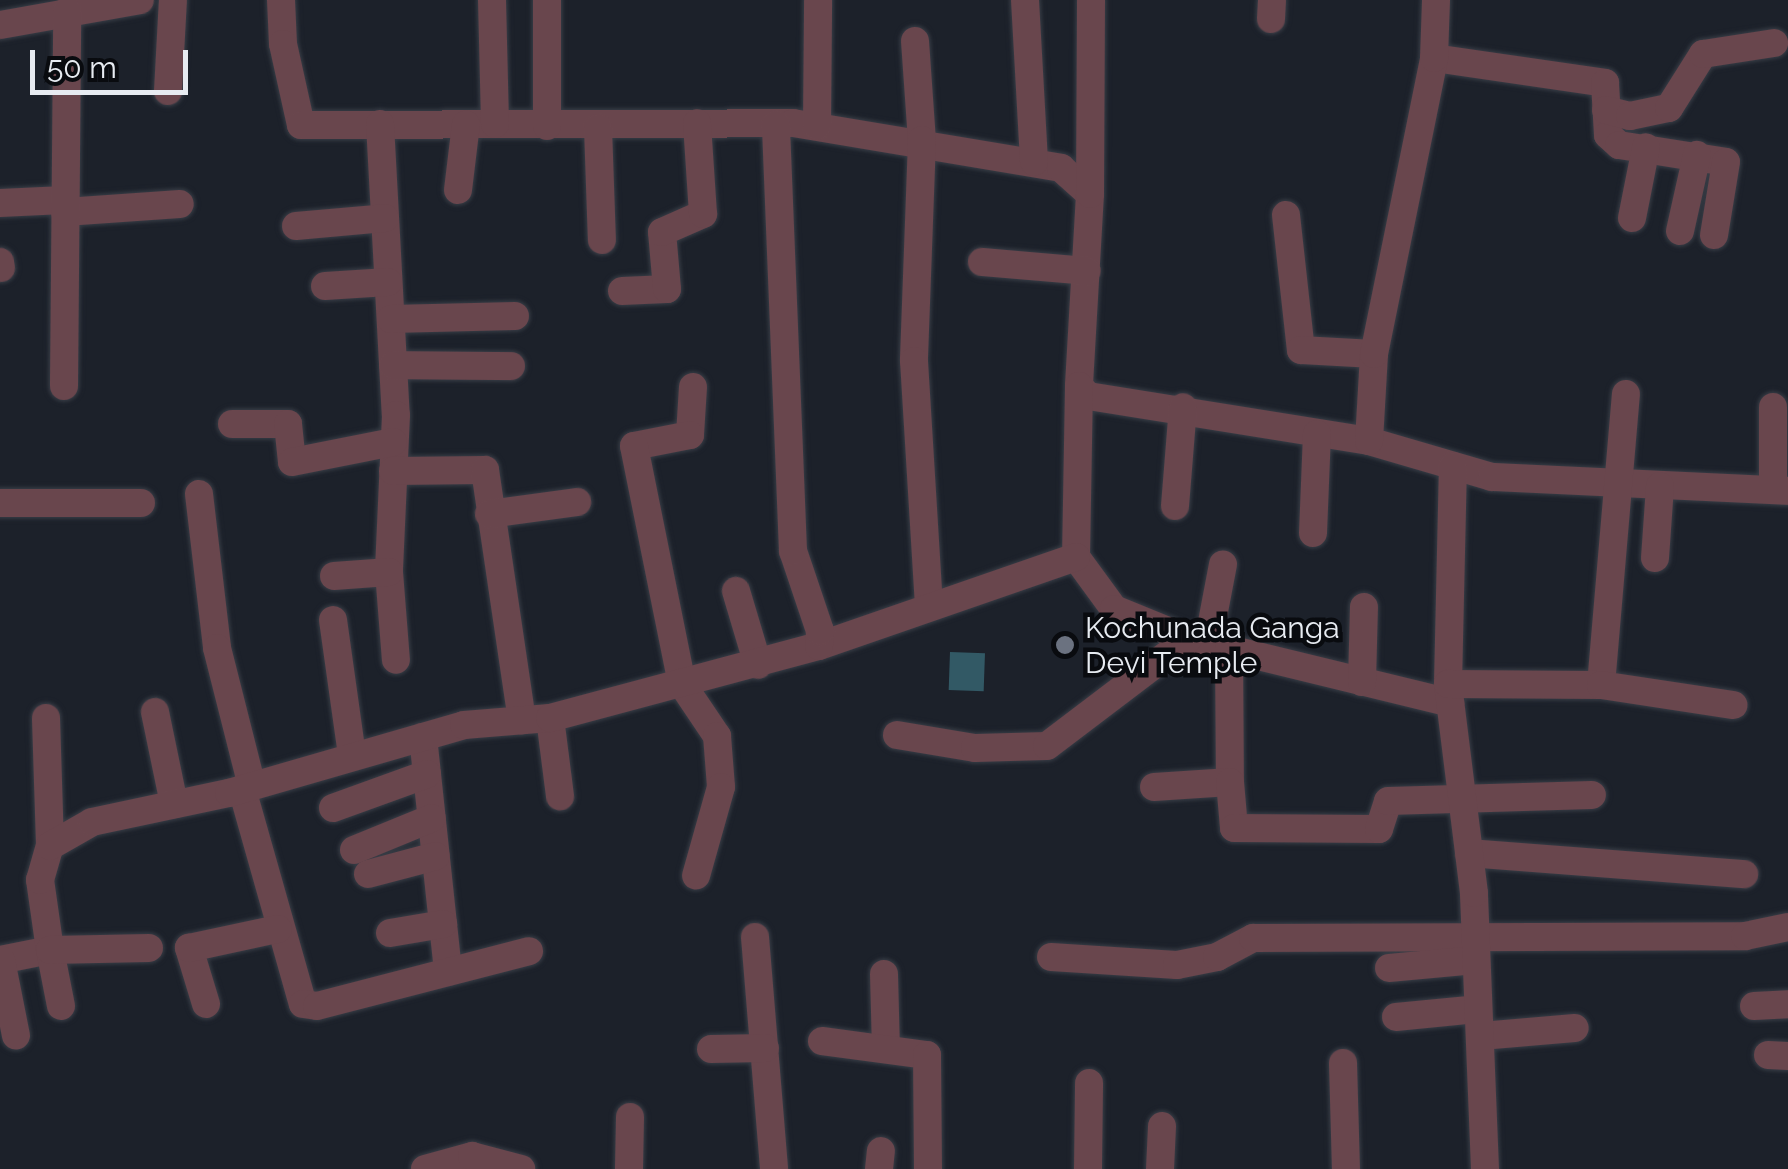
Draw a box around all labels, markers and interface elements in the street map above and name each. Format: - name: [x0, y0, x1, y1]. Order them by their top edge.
- scale bar: [35, 30, 192, 92]
- text: 50 m: [47, 50, 117, 85]
- place label: Kochunada Ganga Devi Temple: [1085, 610, 1340, 680]
- marker: Kochunada Ganga Devi Temple: [1054, 634, 1076, 656]

